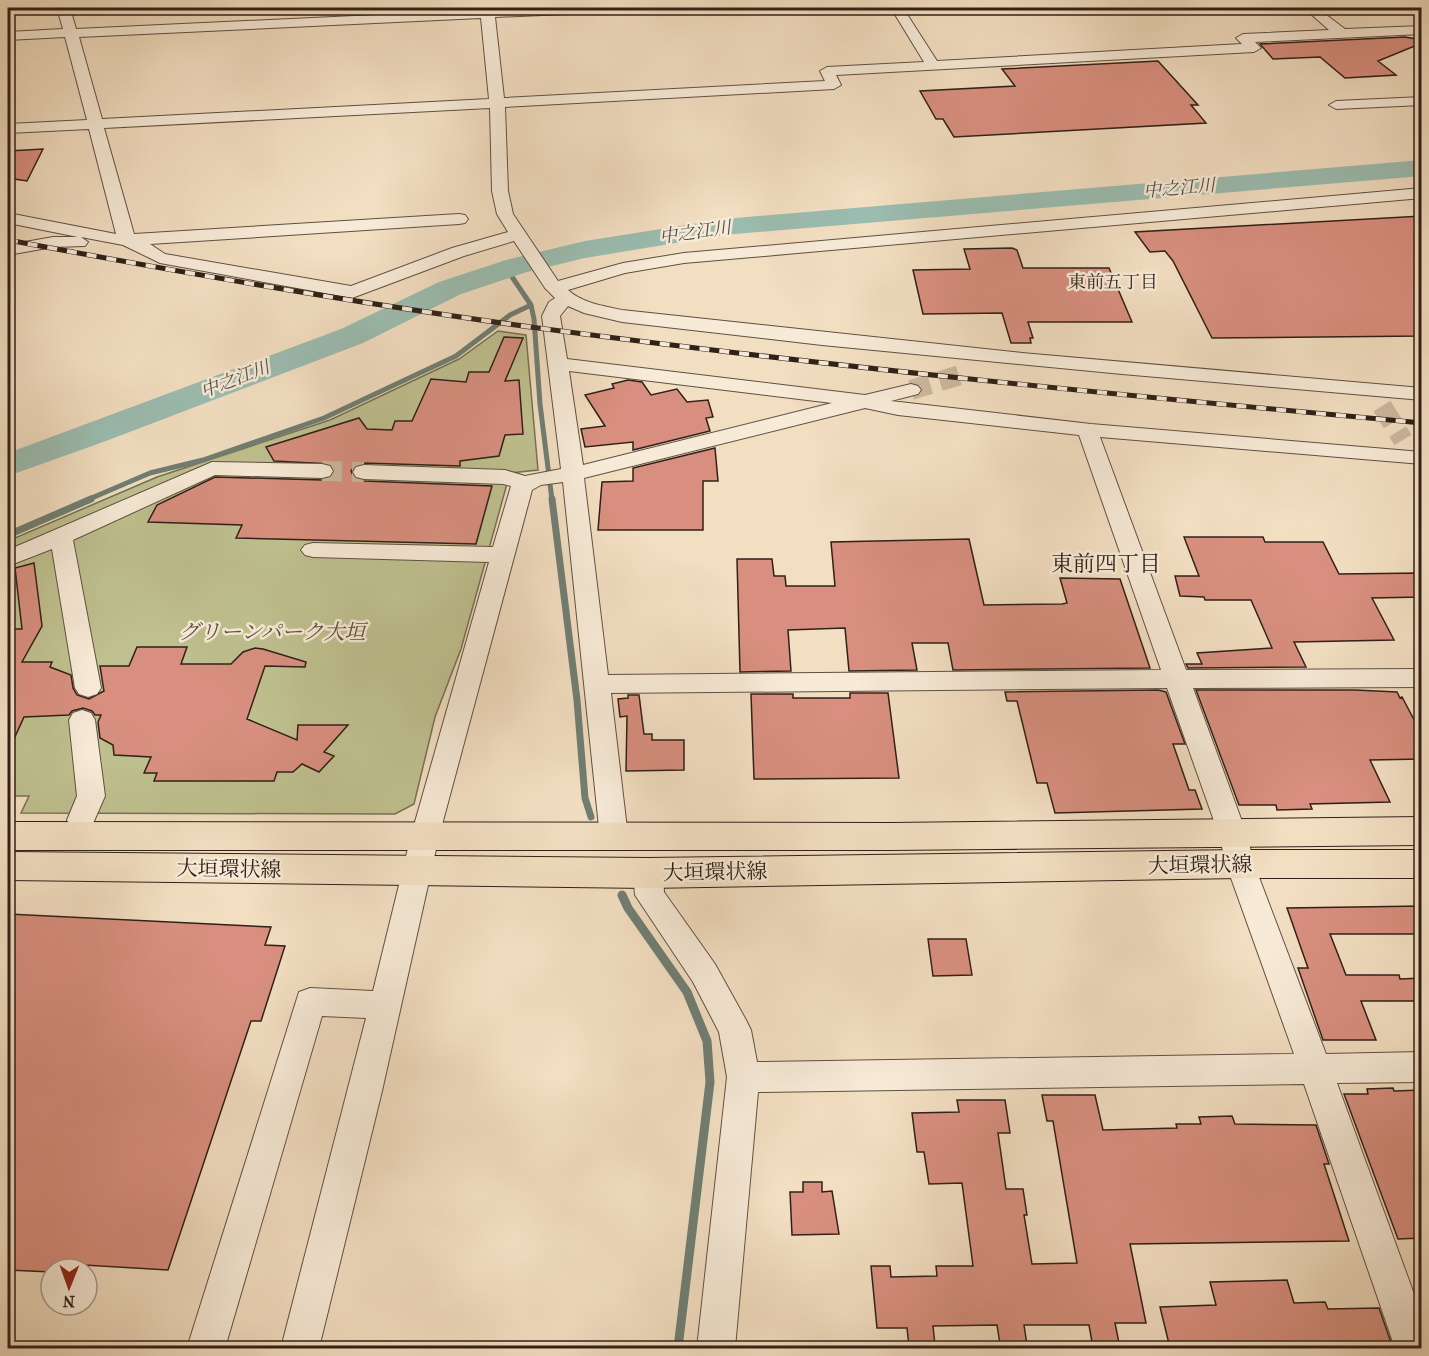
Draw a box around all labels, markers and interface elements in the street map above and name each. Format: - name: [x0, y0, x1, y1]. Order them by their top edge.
- water label: 中之江川: [1142, 175, 1218, 202]
- water label: 中之江川: [658, 217, 734, 248]
- district label: 東前五丁目: [1068, 272, 1158, 293]
- water label: 中之江川: [198, 356, 274, 402]
- district label: 東前四丁目: [1051, 551, 1161, 577]
- park label: グリーンパーク大垣: [178, 620, 369, 644]
- street label: 大垣環状線: [1147, 852, 1253, 878]
- street label: 大垣環状線: [176, 856, 282, 882]
- street label: 大垣環状線: [662, 859, 768, 885]
- north arrow: [39, 1257, 99, 1317]
- text: N: [62, 1292, 75, 1311]

